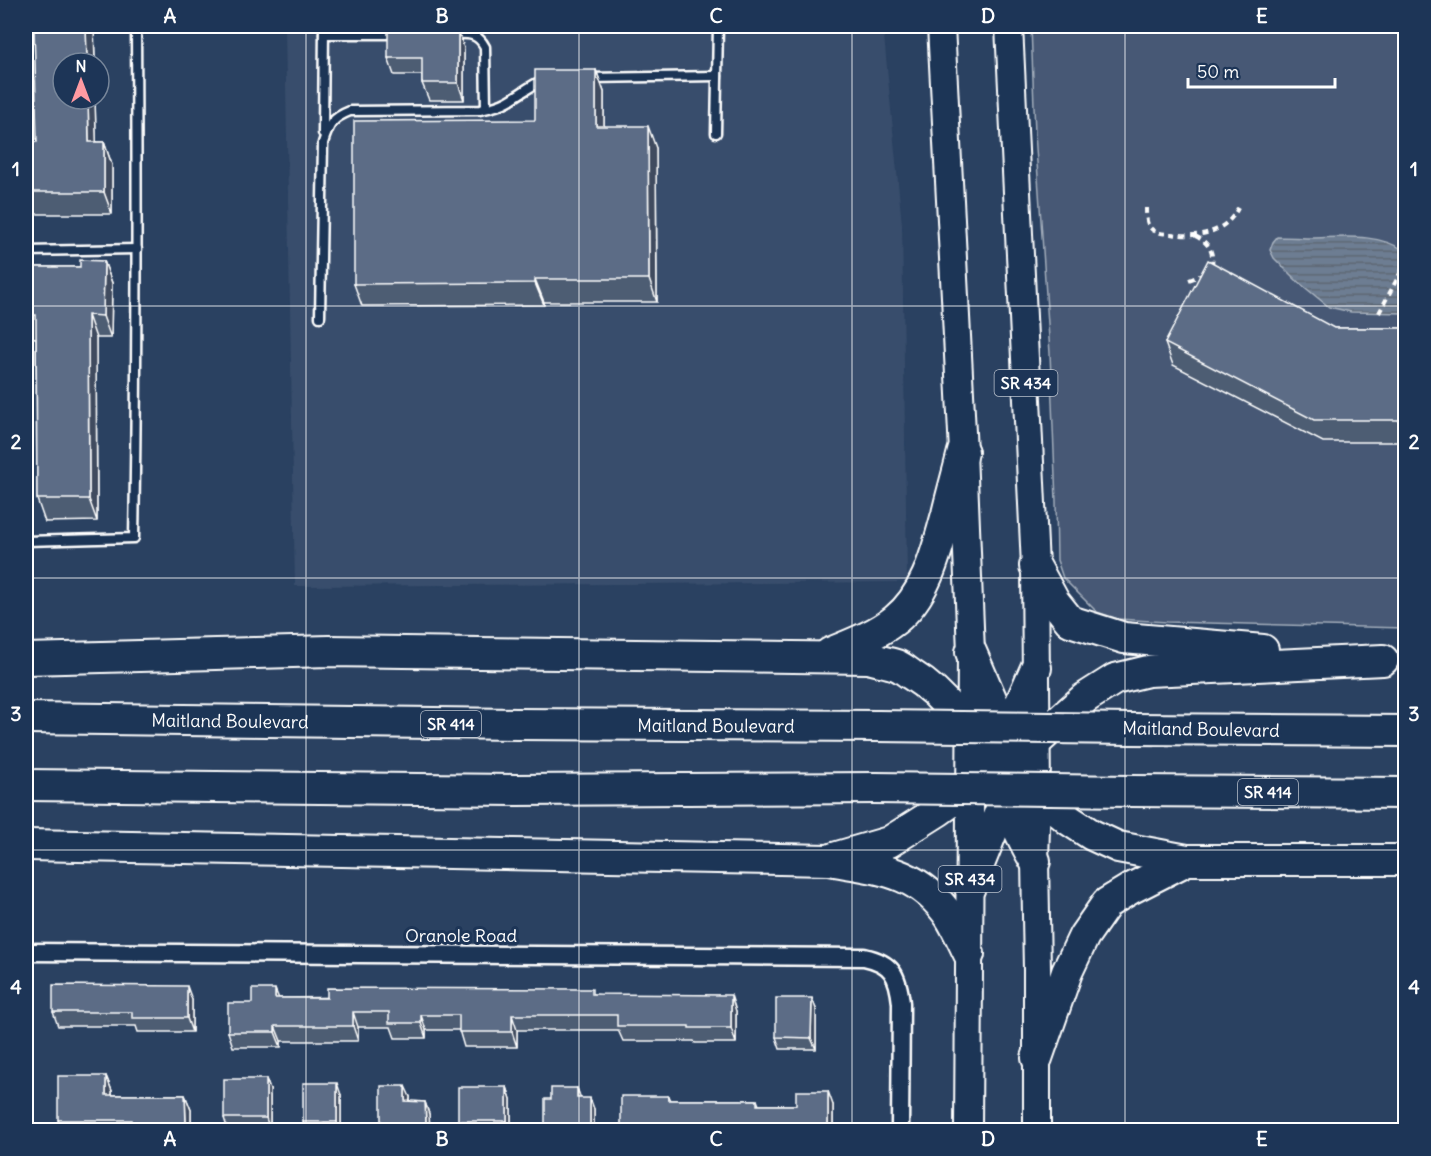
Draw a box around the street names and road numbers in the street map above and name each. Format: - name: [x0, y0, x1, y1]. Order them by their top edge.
- road number: SR 434: [994, 370, 1058, 396]
- street label: Maitland Boulevard: [151, 708, 309, 733]
- road number: SR 414: [421, 711, 481, 737]
- street label: Maitland Boulevard: [637, 713, 795, 737]
- street label: Maitland Boulevard: [1122, 716, 1280, 742]
- road number: SR 414: [1238, 779, 1298, 805]
- road number: SR 434: [938, 866, 1002, 892]
- street label: Oranole Road: [405, 924, 517, 947]

